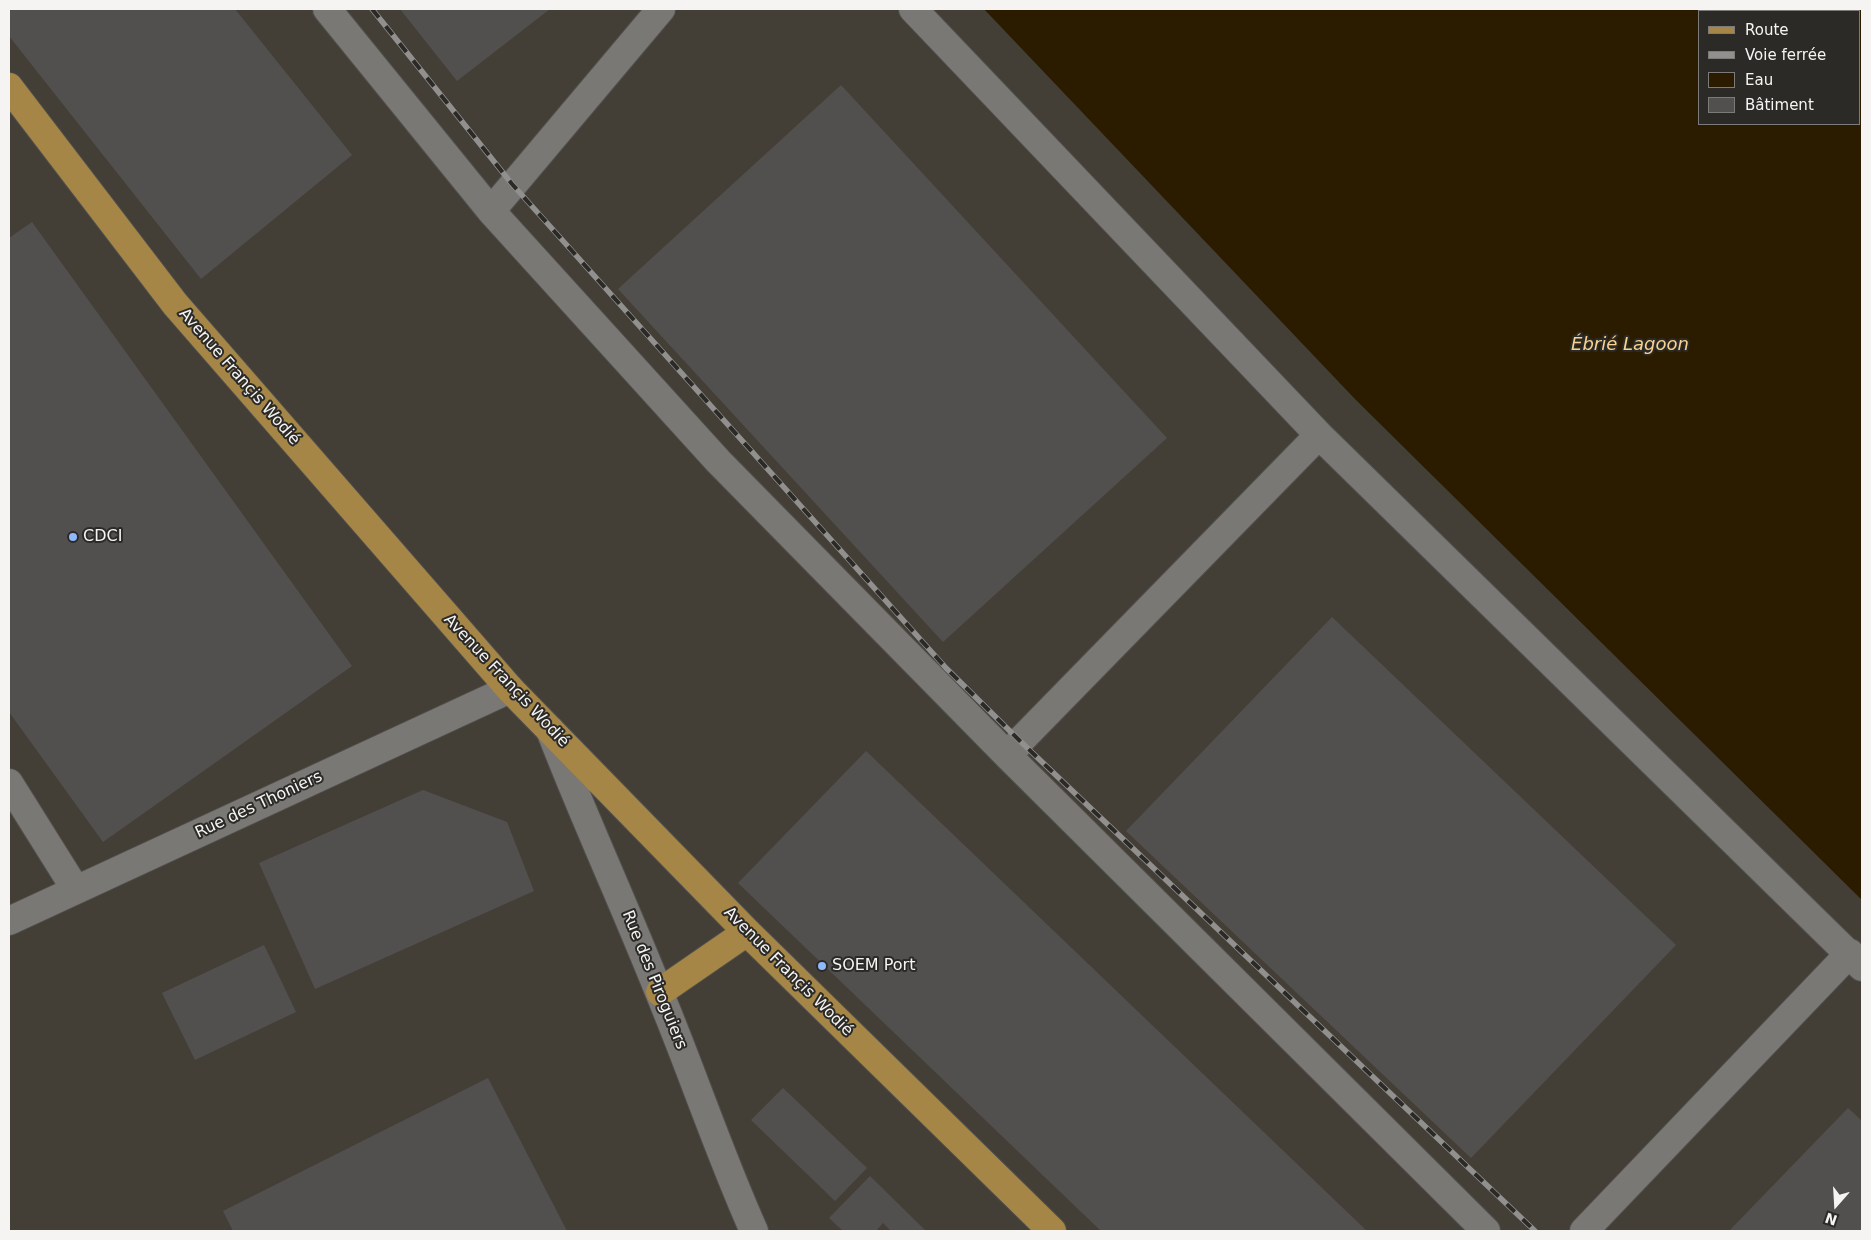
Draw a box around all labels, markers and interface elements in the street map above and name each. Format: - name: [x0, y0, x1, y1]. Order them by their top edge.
- legend: [1698, 10, 1861, 125]
- text: Route: [1745, 21, 1789, 39]
- text: Voie ferrée: [1745, 46, 1826, 64]
- text: Eau: [1745, 71, 1773, 89]
- text: Bâtiment: [1745, 96, 1814, 114]
- street label: Avenue Françis Wodié: [174, 305, 304, 449]
- water label: Ébrié Lagoon: [1571, 334, 1689, 356]
- place label: CDCI: [83, 527, 122, 547]
- marker: CDCI: [67, 531, 79, 543]
- street label: Avenue Françis Wodié: [439, 611, 573, 751]
- street label: Rue des Thoniers: [192, 767, 326, 843]
- street label: Avenue Françis Wodié: [719, 903, 857, 1041]
- street label: Rue des Piroguiers: [617, 908, 691, 1052]
- place label: SOEM Port: [832, 956, 915, 976]
- marker: SOEM Port: [816, 960, 828, 972]
- north arrow: [1811, 1180, 1861, 1230]
- text: N: [1823, 1210, 1839, 1229]

